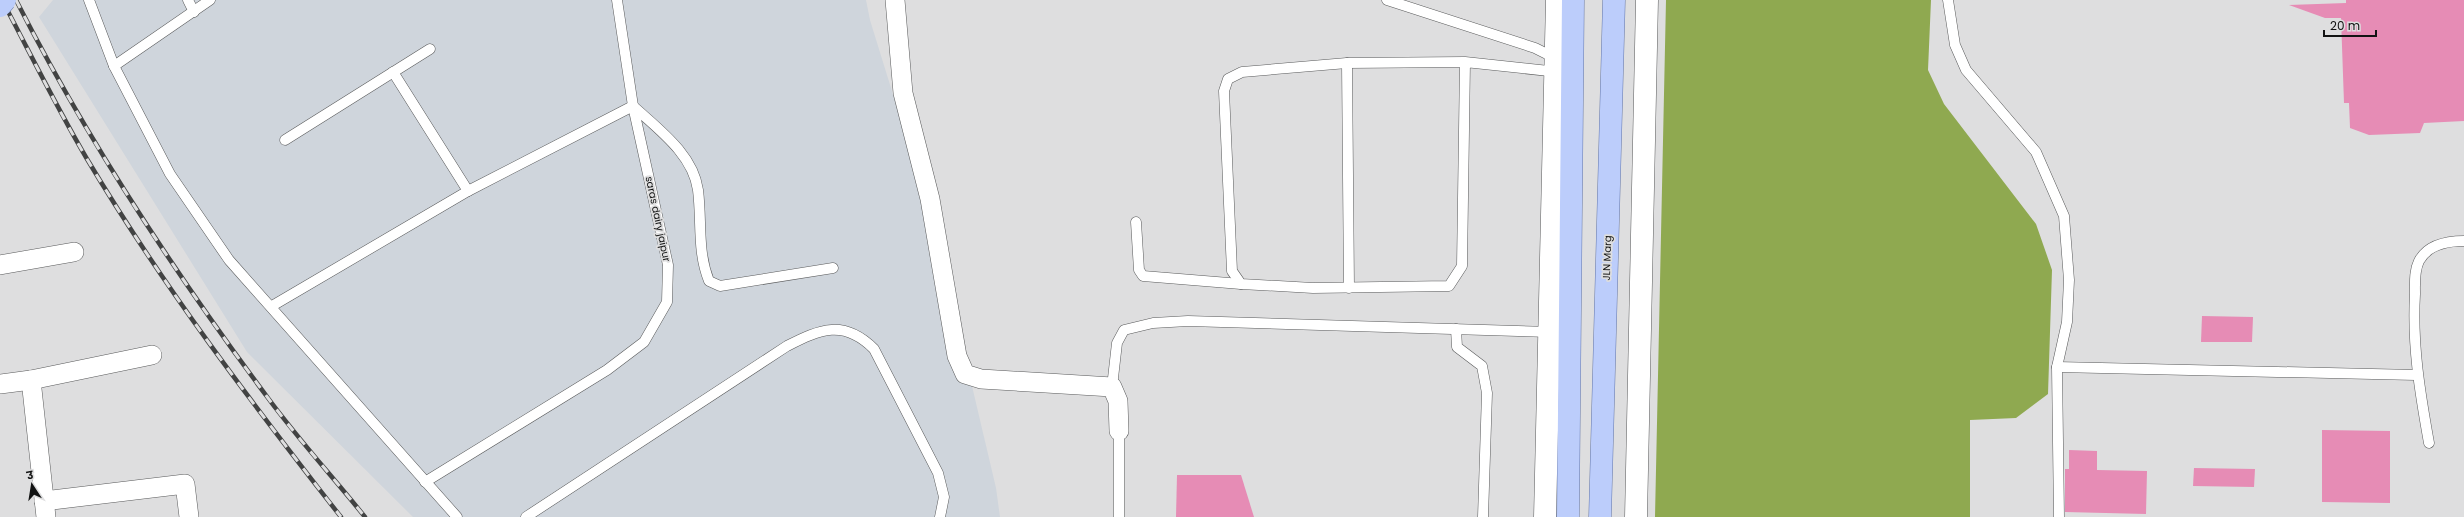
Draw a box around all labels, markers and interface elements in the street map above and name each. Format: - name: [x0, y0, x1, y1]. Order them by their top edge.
- scale bar: [2324, 12, 2376, 38]
- text: 20 m: [2330, 17, 2360, 34]
- street label: saras dairy jaipur: [642, 175, 674, 263]
- street label: JLN Marg: [1599, 235, 1615, 281]
- north arrow: [12, 465, 52, 505]
- text: उ: [24, 467, 35, 484]

